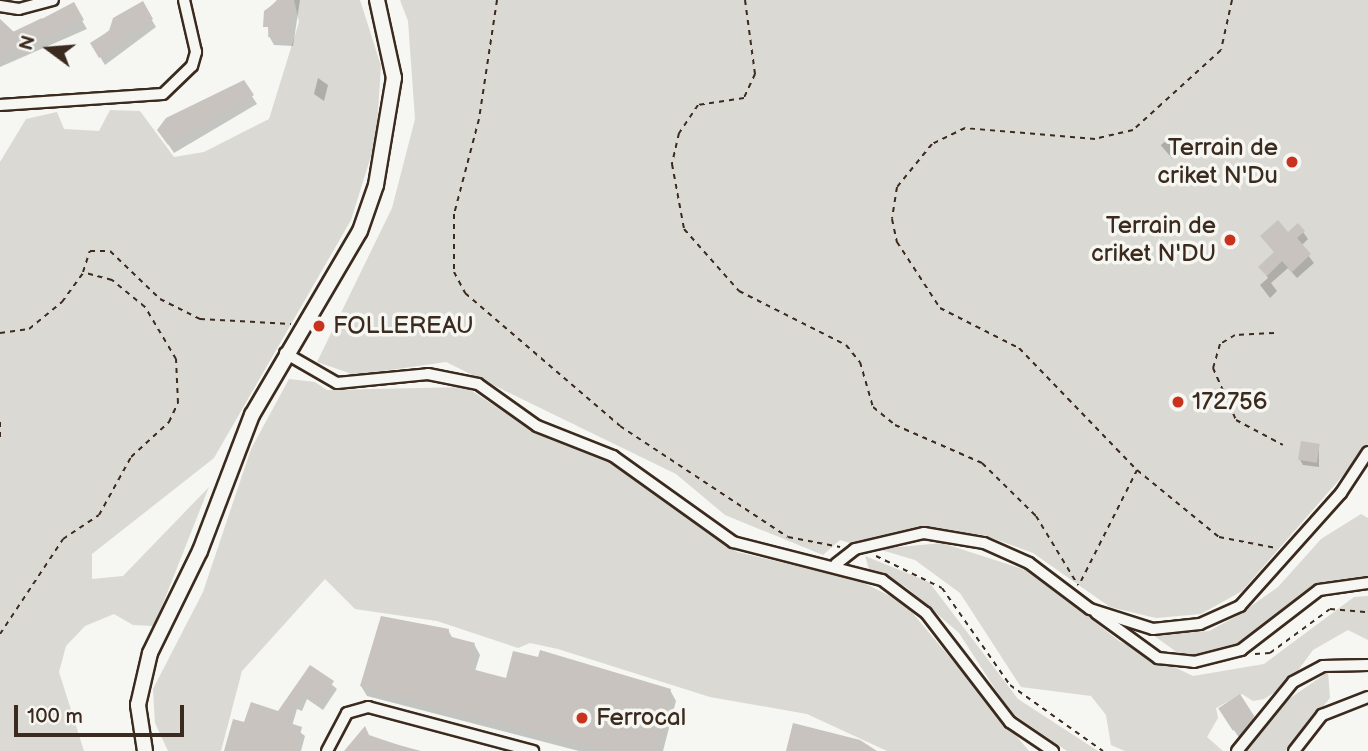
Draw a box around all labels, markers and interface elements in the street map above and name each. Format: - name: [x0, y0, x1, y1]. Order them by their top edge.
- north arrow: [14, 14, 84, 84]
- text: N: [15, 33, 41, 53]
- place label: Terrain de criket N'Du: [1157, 134, 1278, 190]
- marker: Terrain de criket N'Du: [1284, 154, 1300, 170]
- place label: Terrain de criket N'DU: [1091, 212, 1216, 268]
- marker: Terrain de criket N'DU: [1222, 232, 1238, 248]
- place label: FOLLEREAU: [333, 312, 474, 340]
- marker: FOLLEREAU: [311, 318, 327, 334]
- place label: 172756: [1192, 388, 1267, 416]
- marker: 172756: [1170, 394, 1186, 410]
- scale bar: [18, 692, 187, 736]
- text: 100 m: [27, 704, 83, 729]
- place label: Ferrocal: [596, 704, 686, 732]
- marker: Ferrocal: [574, 710, 590, 726]

